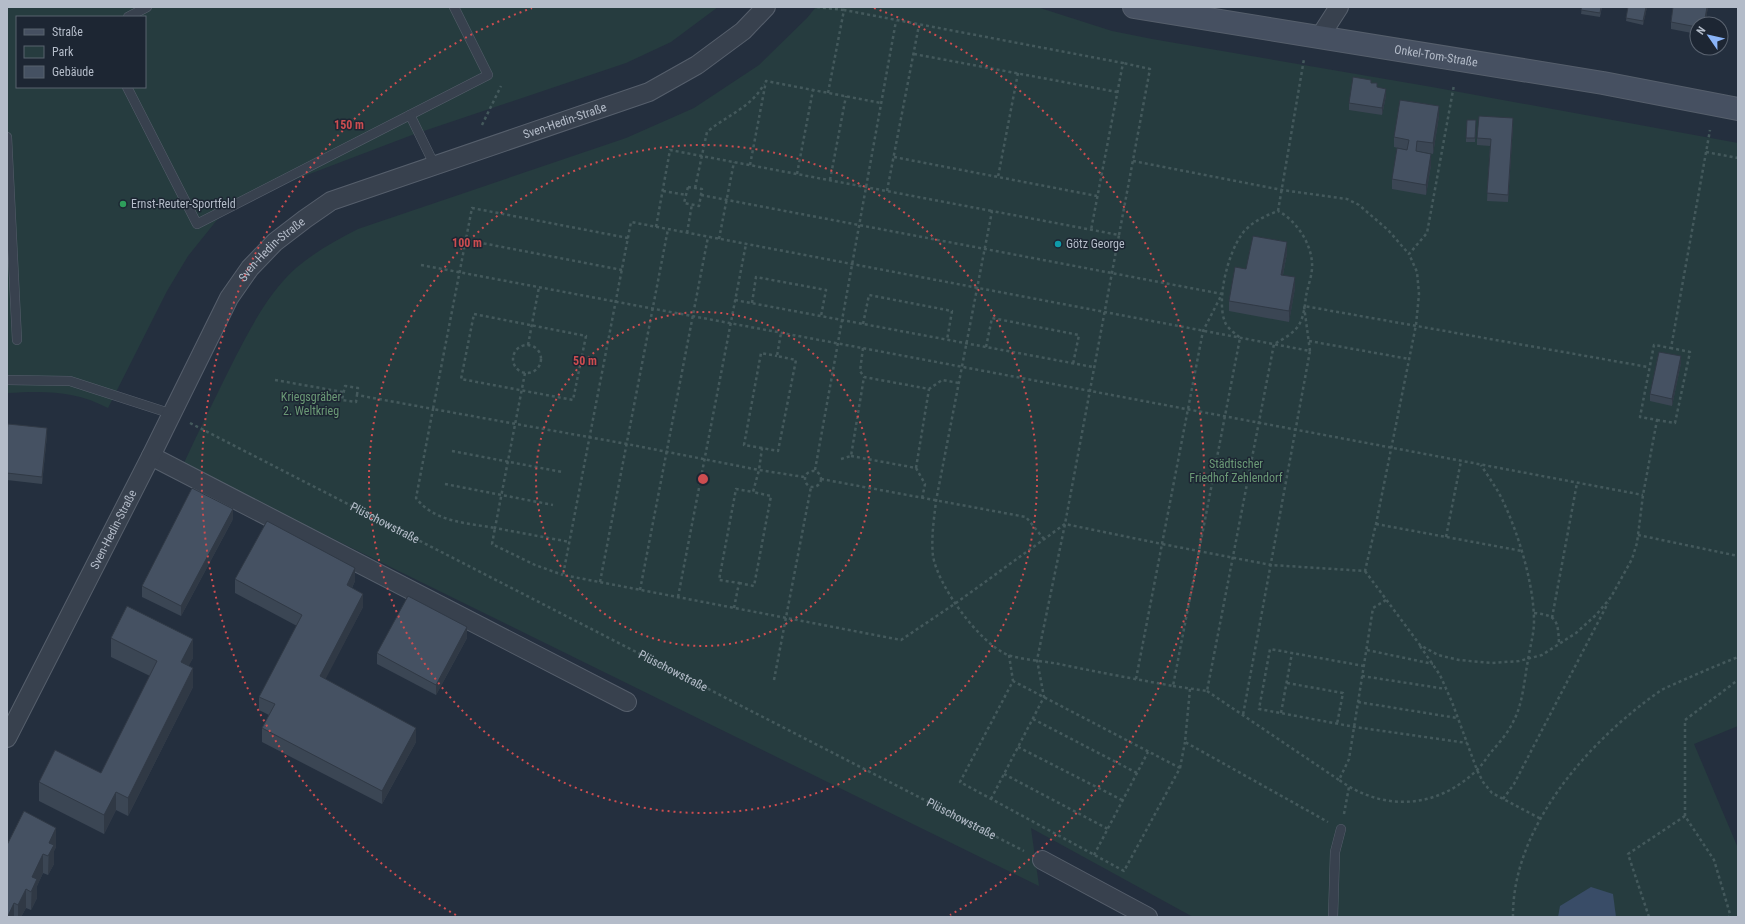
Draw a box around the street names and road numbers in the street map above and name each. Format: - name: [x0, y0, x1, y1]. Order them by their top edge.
- street label: Onkel-Tom-Straße: [1393, 42, 1479, 70]
- street label: Sven-Hedin-Straße: [521, 100, 609, 142]
- street label: Sven-Hedin-Straße: [236, 214, 308, 284]
- street label: Sven-Hedin-Straße: [87, 487, 140, 572]
- street label: Plüschowstraße: [348, 499, 422, 547]
- street label: Plüschowstraße: [636, 647, 710, 695]
- street label: Plüschowstraße: [924, 795, 999, 843]

